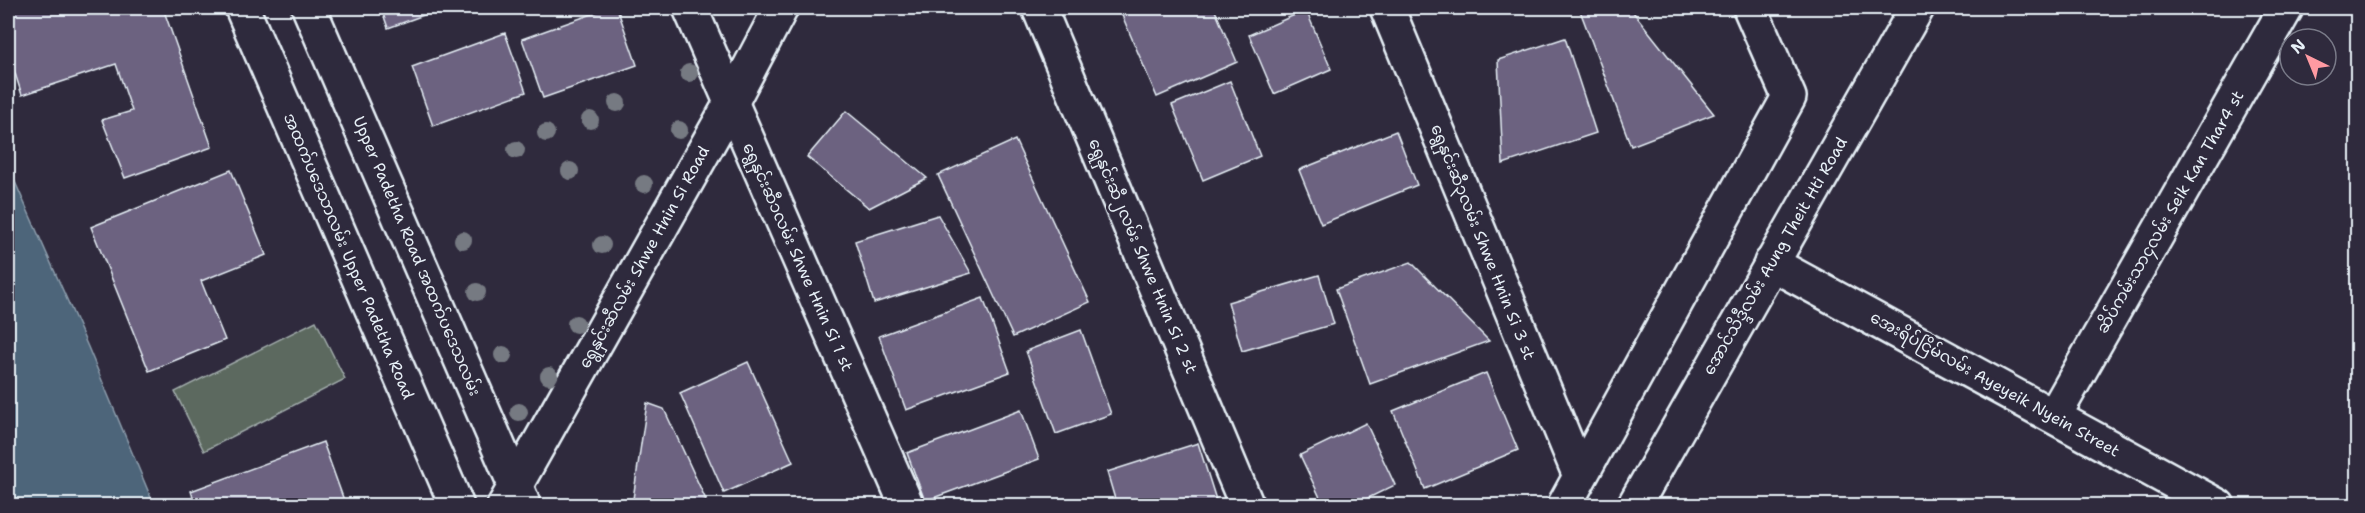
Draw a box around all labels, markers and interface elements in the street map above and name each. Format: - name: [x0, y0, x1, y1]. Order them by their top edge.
- north arrow: [2278, 27, 2338, 87]
- text: N: [2286, 34, 2310, 58]
- street label: ဆိပ်ကမ်းသာ၄လမ်း Seik Kan Thar4 st: [2091, 86, 2251, 339]
- street label: အထက်ပဒေသာလမ်း Upper Padetha Road: [279, 109, 420, 402]
- street label: Upper Padetha Road အထက်ပဒေသလမ်း: [348, 113, 487, 399]
- street label: ရွေနှင်းဆီ၃လမ်း Shwe Hnin Si 3 st: [1422, 121, 1541, 364]
- street label: အောင်သိဒ္ဒီလမ်း Aung Theit Hti Road: [1697, 133, 1855, 381]
- street label: ရွေနှင်းဆီ၂လမ်း Shwe Hnin Si 2 st: [1080, 135, 1203, 378]
- street label: ရွေနှင်းဆီ၁လမ်း Shwe Hnin Si 1 st: [734, 139, 859, 376]
- street label: ရွေနှင်းဆီလမ်း Shwe Hnin Si Road: [573, 142, 718, 374]
- street label: အေးရိပ်ငြိမ်လမ်း Ayeyeik Nyein Street: [1865, 306, 2124, 464]

